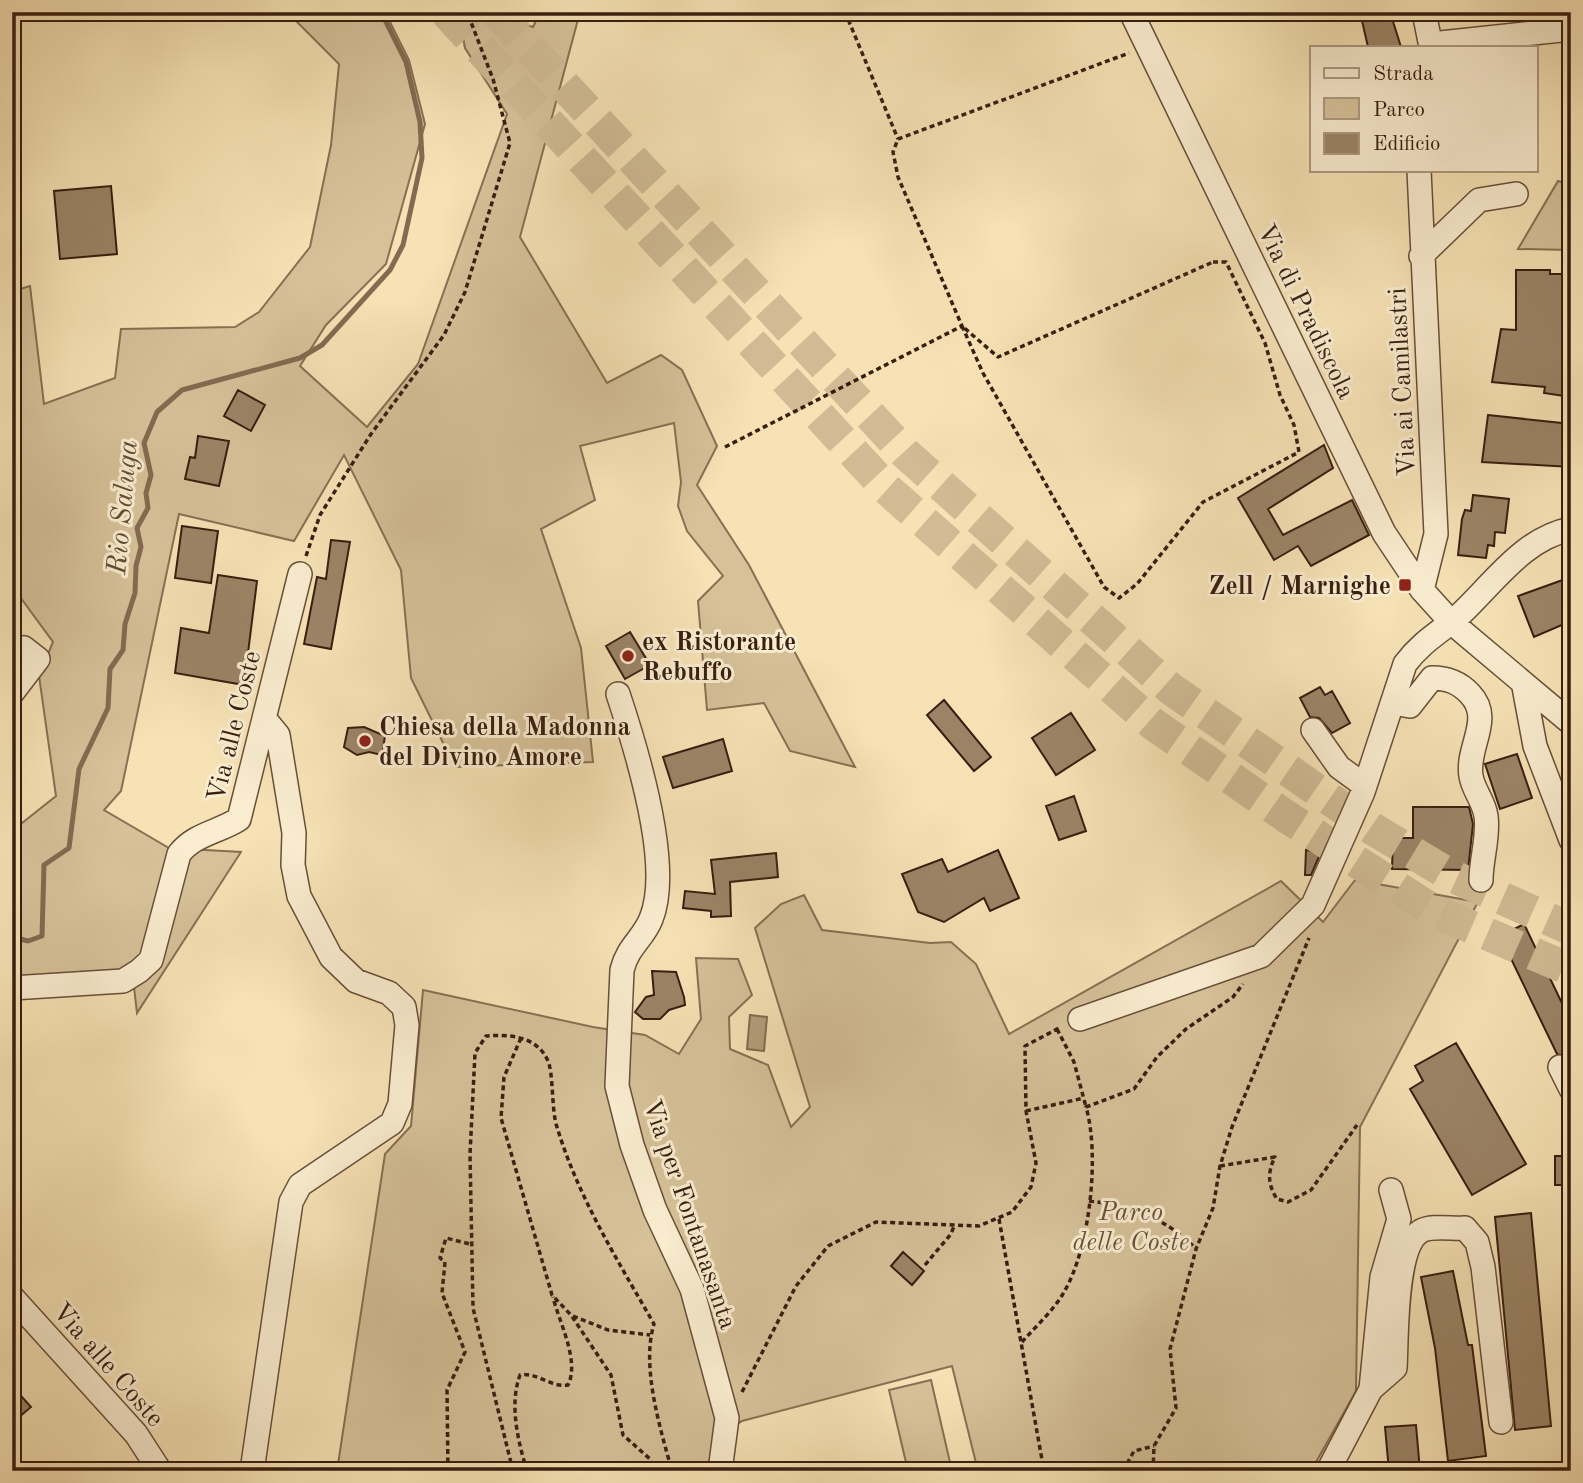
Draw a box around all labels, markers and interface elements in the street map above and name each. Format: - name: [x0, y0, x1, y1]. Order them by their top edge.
- legend: [1310, 46, 1538, 172]
- text: Strada: [1373, 64, 1434, 85]
- text: Parco: [1373, 100, 1425, 121]
- text: Edificio: [1373, 134, 1441, 155]
- street label: Via di Pradiscola: [1252, 220, 1359, 404]
- street label: Via ai Camilastri: [1385, 287, 1421, 477]
- water label: Rio Saluga: [104, 439, 144, 577]
- place label: Zell / Marnighe: [1208, 574, 1391, 600]
- marker: Zell / Marnighe: [1397, 577, 1413, 593]
- place label: ex Ristorante Rebuffo: [642, 630, 796, 686]
- street label: Via alle Coste: [204, 648, 266, 805]
- marker: ex Ristorante Rebuffo: [620, 648, 636, 664]
- place label: Chiesa della Madonna del Divino Amore: [379, 715, 631, 771]
- marker: Chiesa della Madonna del Divino Amore: [357, 733, 373, 749]
- street label: Via per Fontanasanta: [638, 1096, 741, 1333]
- park label: Parco delle Coste: [1073, 1200, 1189, 1256]
- street label: Via alle Coste: [47, 1298, 168, 1432]

